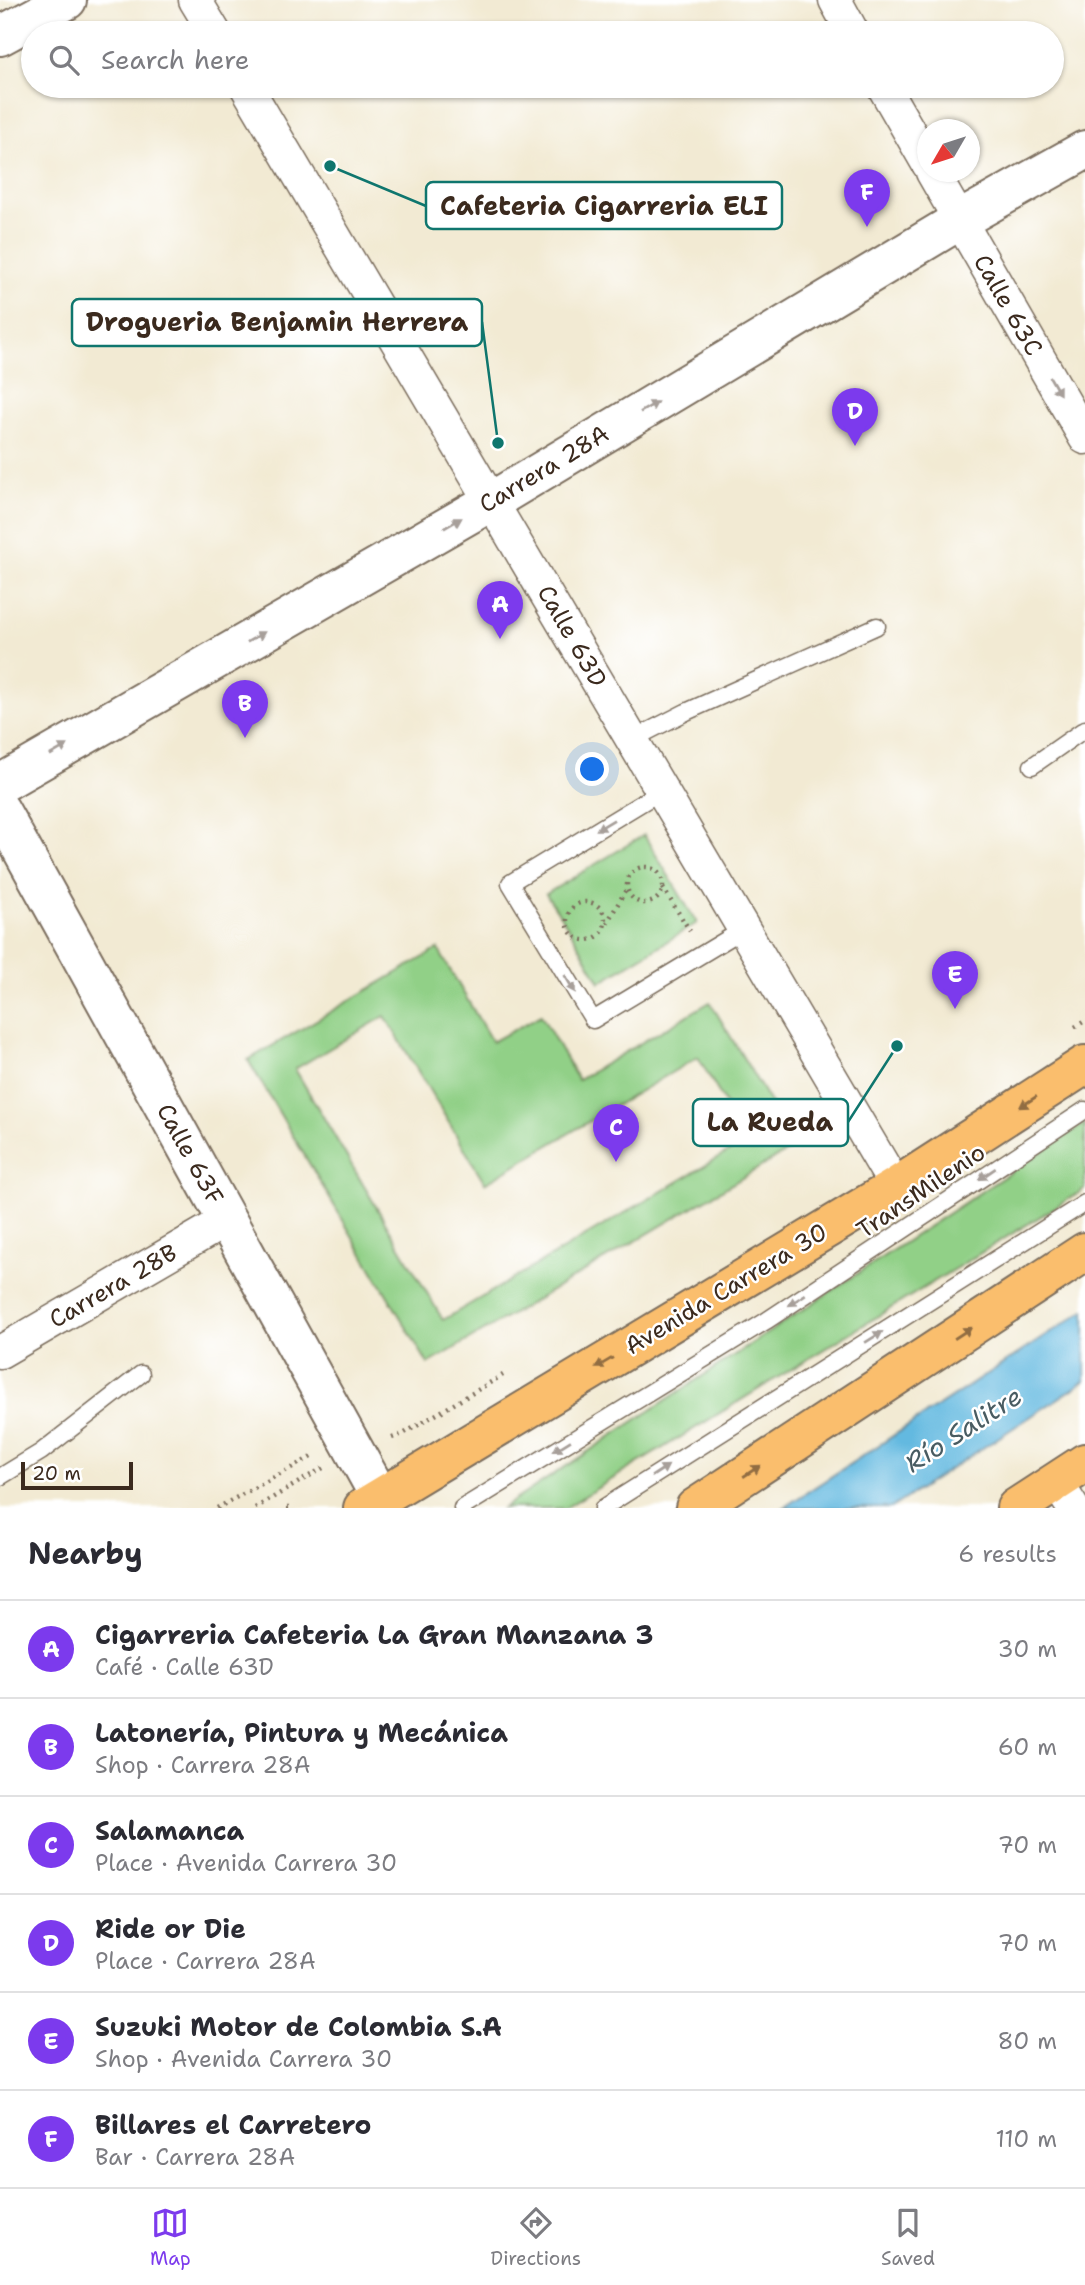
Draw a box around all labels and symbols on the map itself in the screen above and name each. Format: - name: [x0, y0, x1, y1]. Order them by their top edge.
- north arrow: [917, 119, 980, 182]
- pin: F: [844, 169, 890, 227]
- callout: Cafeteria Cigarreria ELI: [426, 182, 782, 229]
- text: Cafeteria Cigarreria ELI: [440, 188, 768, 223]
- street label: Calle 63C: [966, 249, 1050, 361]
- callout: Drogueria Benjamin Herrera: [72, 299, 482, 346]
- text: Drogueria Benjamin Herrera: [86, 304, 468, 339]
- one-way arrow: [1048, 376, 1061, 395]
- pin: D: [832, 388, 878, 446]
- one-way arrow: [639, 400, 658, 413]
- street label: Carrera 28A: [473, 418, 615, 520]
- one-way arrow: [444, 517, 463, 529]
- street label: Calle 63D: [530, 579, 614, 693]
- pin: A: [477, 581, 523, 639]
- one-way arrow: [247, 630, 266, 643]
- pin: B: [222, 680, 268, 738]
- one-way arrow: [50, 744, 69, 756]
- your location: [575, 752, 609, 786]
- one-way arrow: [595, 819, 614, 832]
- pin: E: [932, 951, 978, 1009]
- one-way arrow: [564, 974, 577, 993]
- one-way arrow: [1018, 1096, 1037, 1109]
- street label: Calle 63F: [149, 1098, 231, 1210]
- callout: La Rueda: [693, 1099, 848, 1146]
- pin: C: [593, 1104, 639, 1162]
- text: La Rueda: [707, 1104, 834, 1139]
- street label: TransMilenio: [850, 1136, 992, 1246]
- one-way arrow: [977, 1168, 997, 1181]
- street label: Avenida Carrera 30: [619, 1216, 833, 1362]
- street label: Carrera 28B: [43, 1236, 183, 1336]
- one-way arrow: [788, 1294, 807, 1307]
- one-way arrow: [953, 1326, 972, 1339]
- one-way arrow: [864, 1330, 884, 1343]
- one-way arrow: [595, 1356, 614, 1369]
- water label: Río Salitre: [898, 1378, 1028, 1480]
- one-way arrow: [553, 1440, 572, 1452]
- scale bar: [21, 1459, 133, 1491]
- one-way arrow: [651, 1464, 670, 1477]
- one-way arrow: [742, 1464, 761, 1477]

